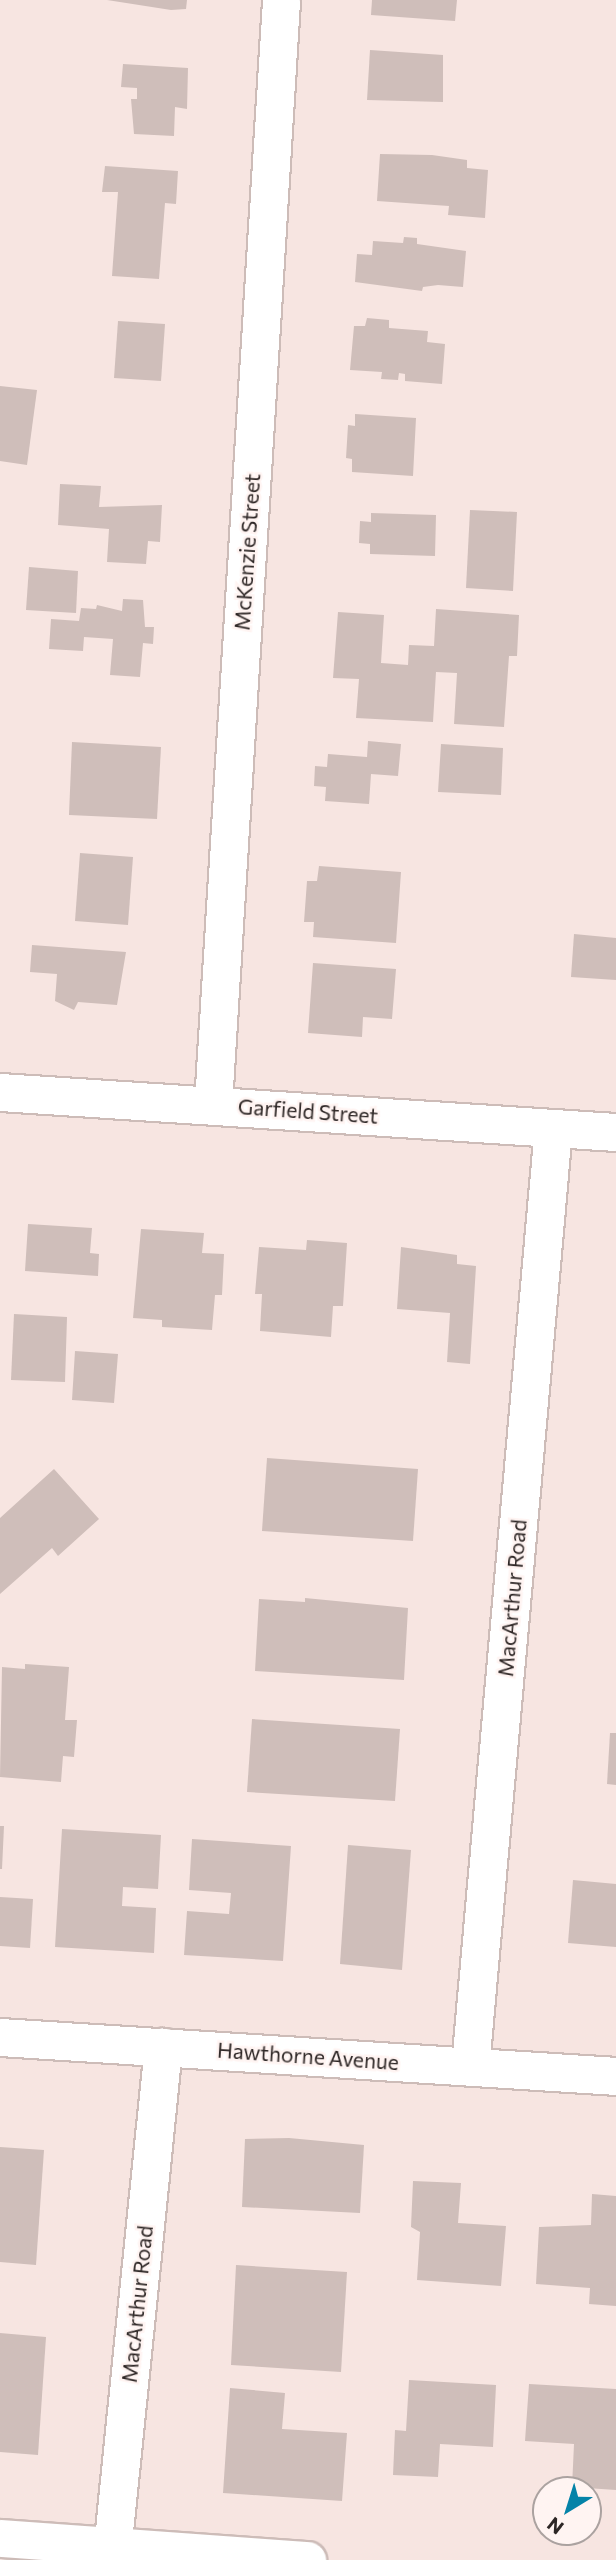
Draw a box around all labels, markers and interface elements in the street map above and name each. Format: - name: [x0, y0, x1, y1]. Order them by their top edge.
- street label: McKenzie Street: [229, 473, 265, 631]
- street label: Garfield Street: [237, 1094, 379, 1128]
- street label: MacArthur Road: [493, 1518, 531, 1678]
- street label: Hawthorne Avenue: [216, 2037, 400, 2075]
- street label: MacArthur Road: [116, 2224, 158, 2384]
- north arrow: [532, 2476, 602, 2546]
- text: N: [542, 2513, 568, 2540]

